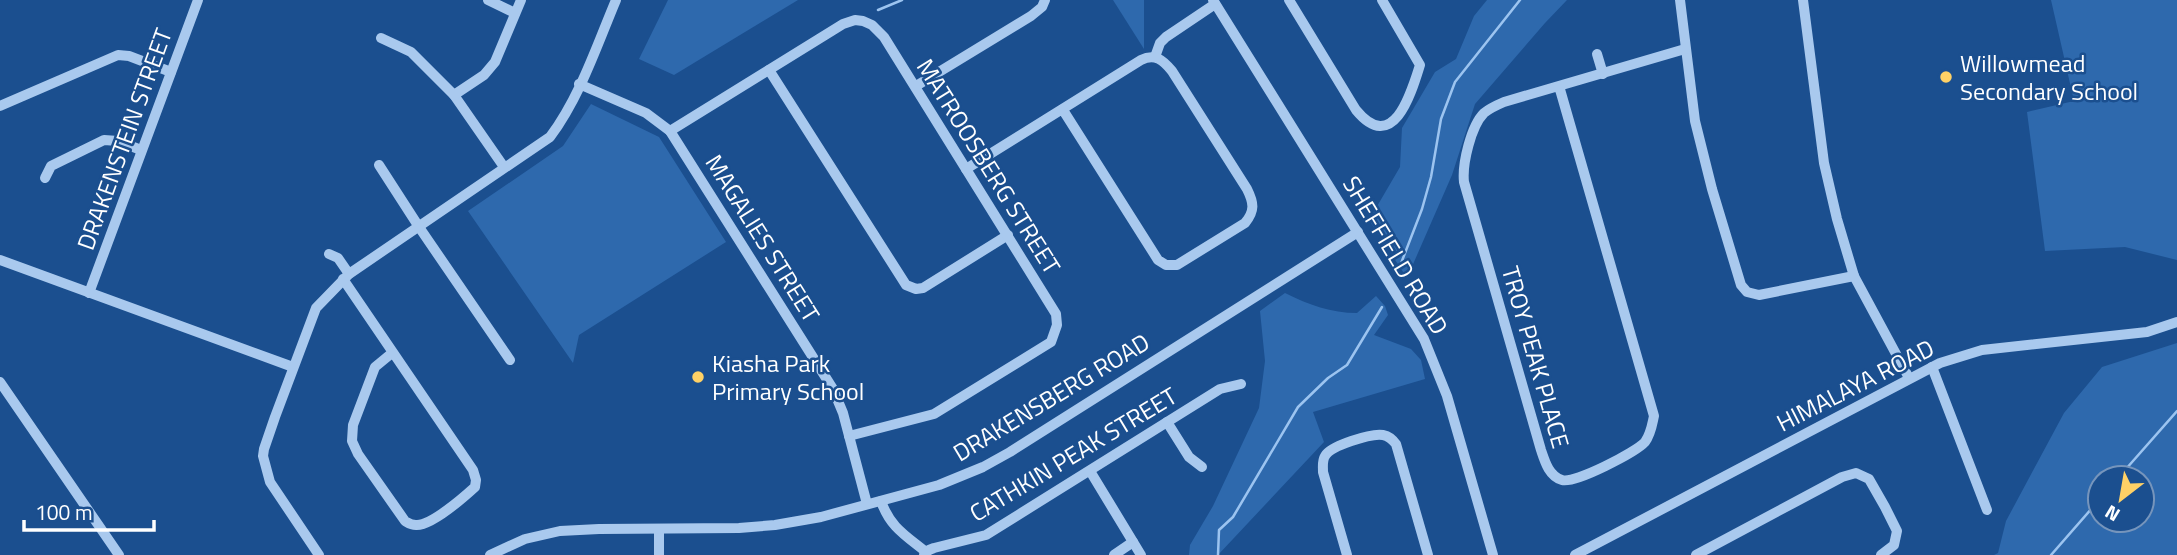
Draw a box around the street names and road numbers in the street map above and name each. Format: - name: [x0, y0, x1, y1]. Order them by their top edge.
- street label: DRAKENSTEIN STREET: [67, 23, 181, 255]
- street label: MATROOSBERG STREET: [908, 51, 1070, 281]
- street label: MAGALIES STREET: [697, 147, 829, 329]
- street label: SHEFFIELD ROAD: [1334, 169, 1458, 341]
- street label: TROY PEAK PLACE: [1493, 262, 1579, 452]
- street label: DRAKENSBERG ROAD: [946, 324, 1156, 470]
- street label: HIMALAYA ROAD: [1770, 330, 1940, 440]
- street label: CATHKIN PEAK STREET: [962, 377, 1184, 530]

